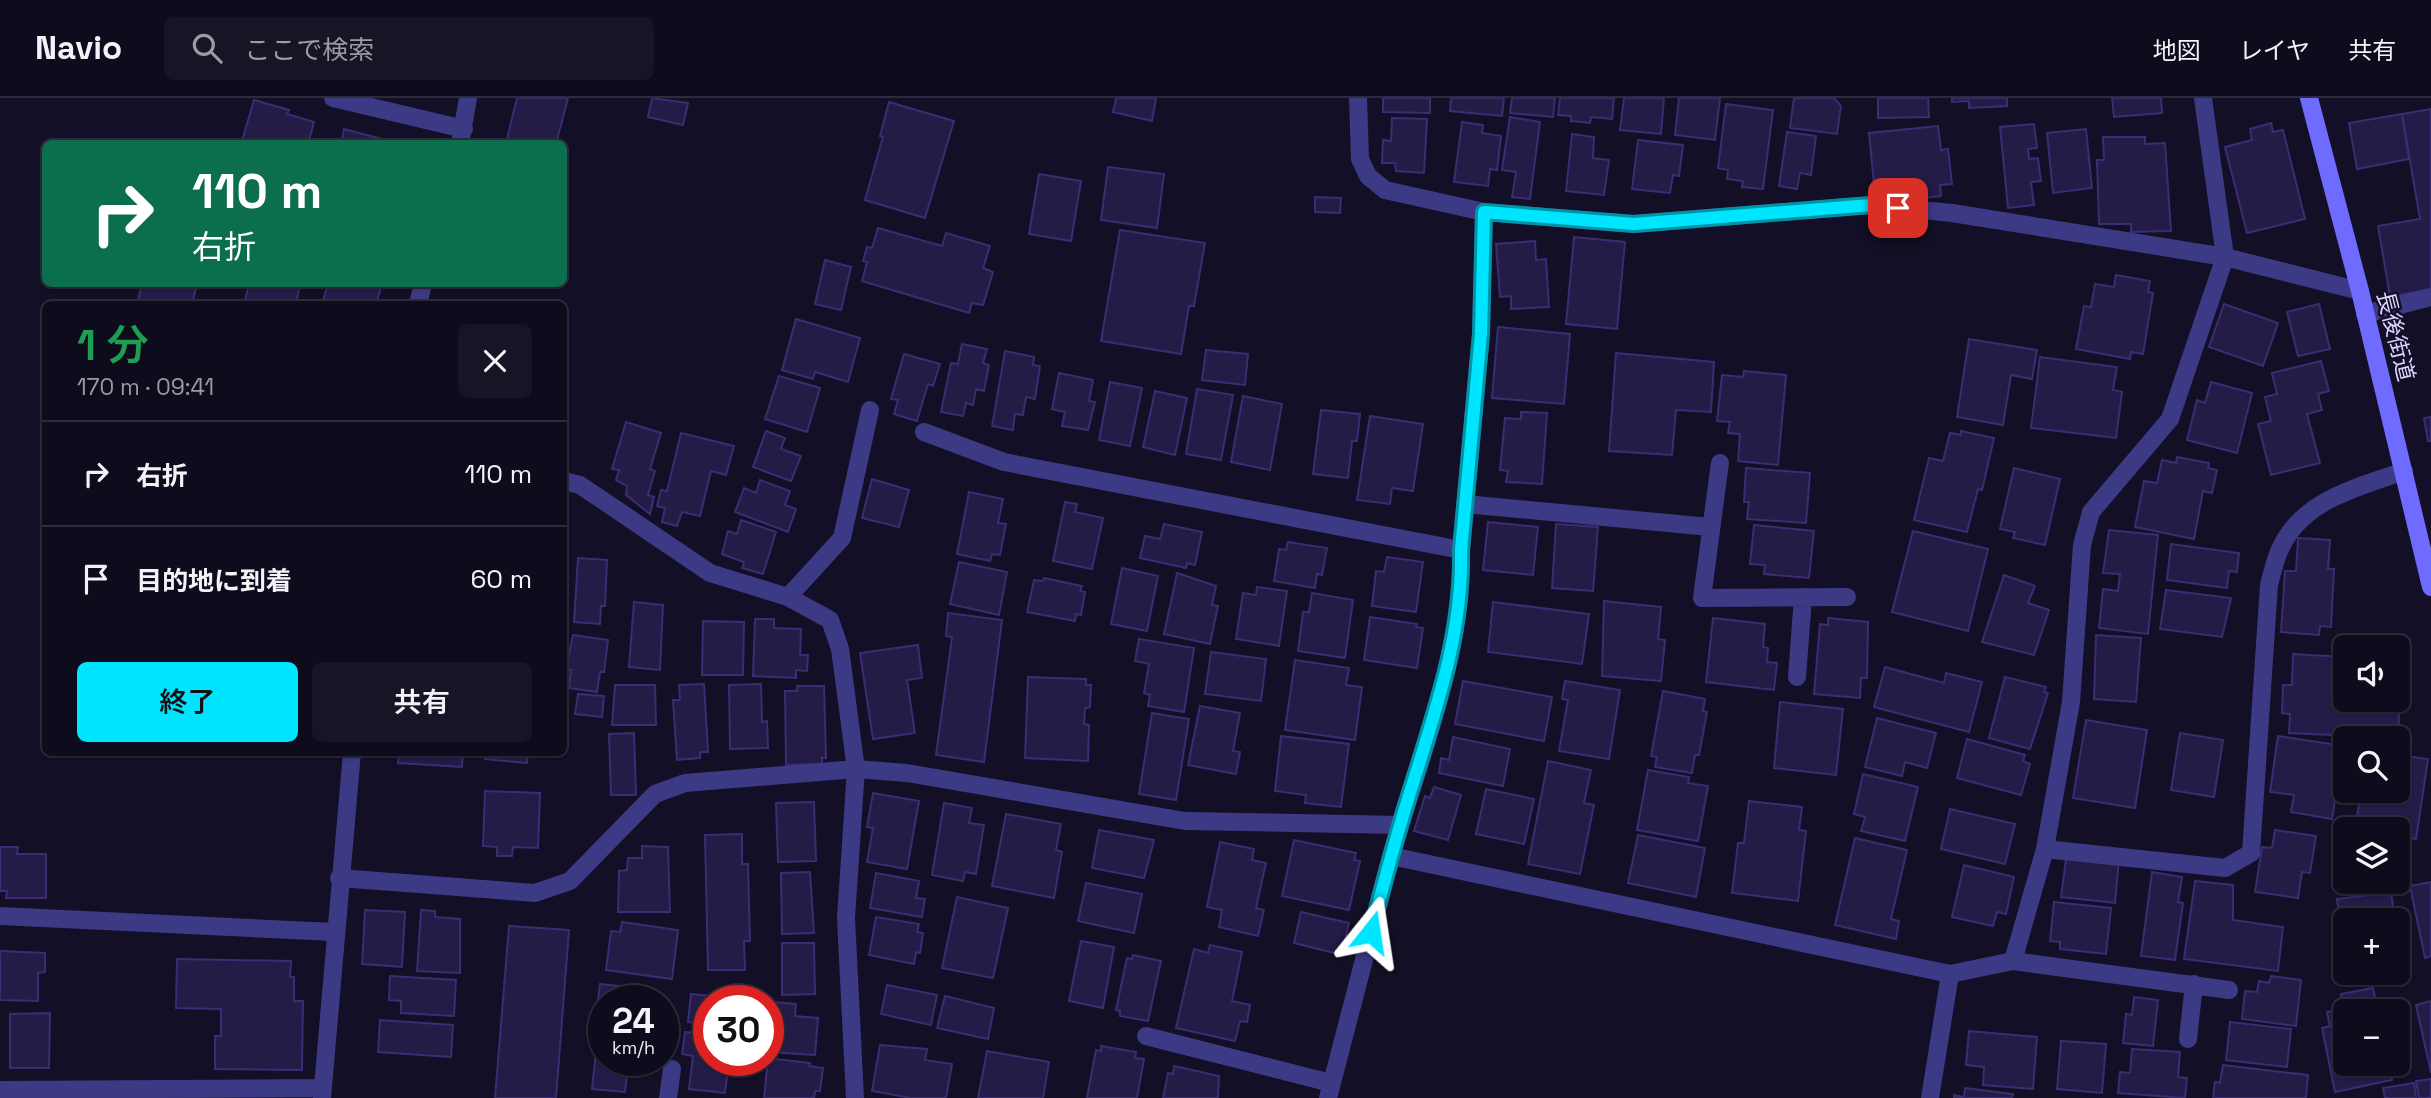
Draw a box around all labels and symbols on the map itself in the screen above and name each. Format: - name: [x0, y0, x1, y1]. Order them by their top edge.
- pin: [1868, 178, 1928, 238]
- street label: 長後街道: [2370, 288, 2422, 384]
- position arrow: [1334, 895, 1408, 969]
- speed limit sign: 30: [693, 985, 784, 1076]

